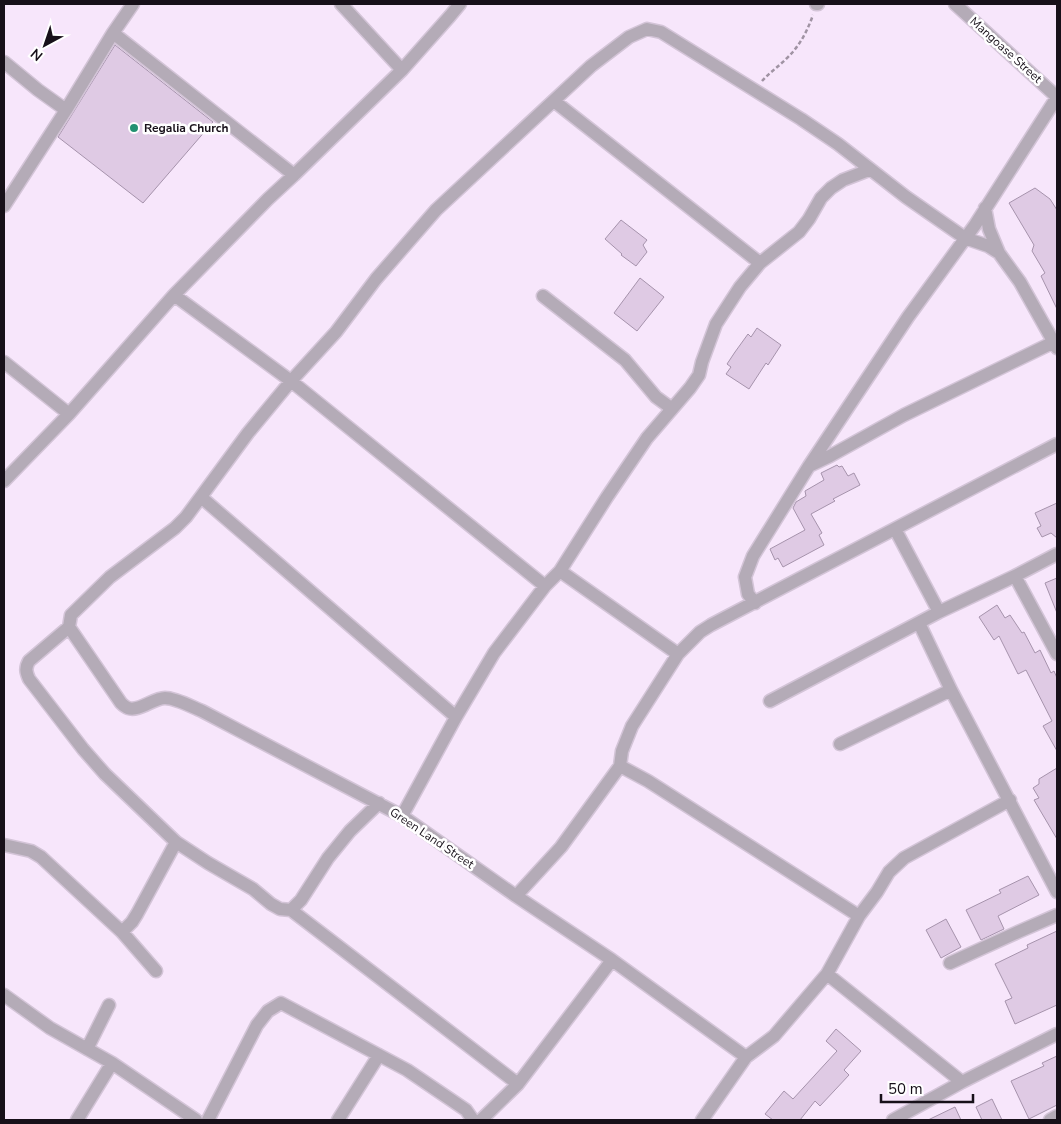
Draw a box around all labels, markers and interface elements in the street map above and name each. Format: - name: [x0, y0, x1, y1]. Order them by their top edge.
- street label: Mangoase Street: [967, 13, 1046, 87]
- north arrow: [20, 20, 70, 70]
- text: N: [27, 44, 47, 65]
- place label: Regalia Church: [144, 120, 229, 136]
- marker: Regalia Church: [128, 122, 140, 134]
- street label: Green Land Street: [387, 804, 478, 873]
- scale bar: [881, 1072, 974, 1104]
- text: 50 m: [888, 1079, 923, 1099]

